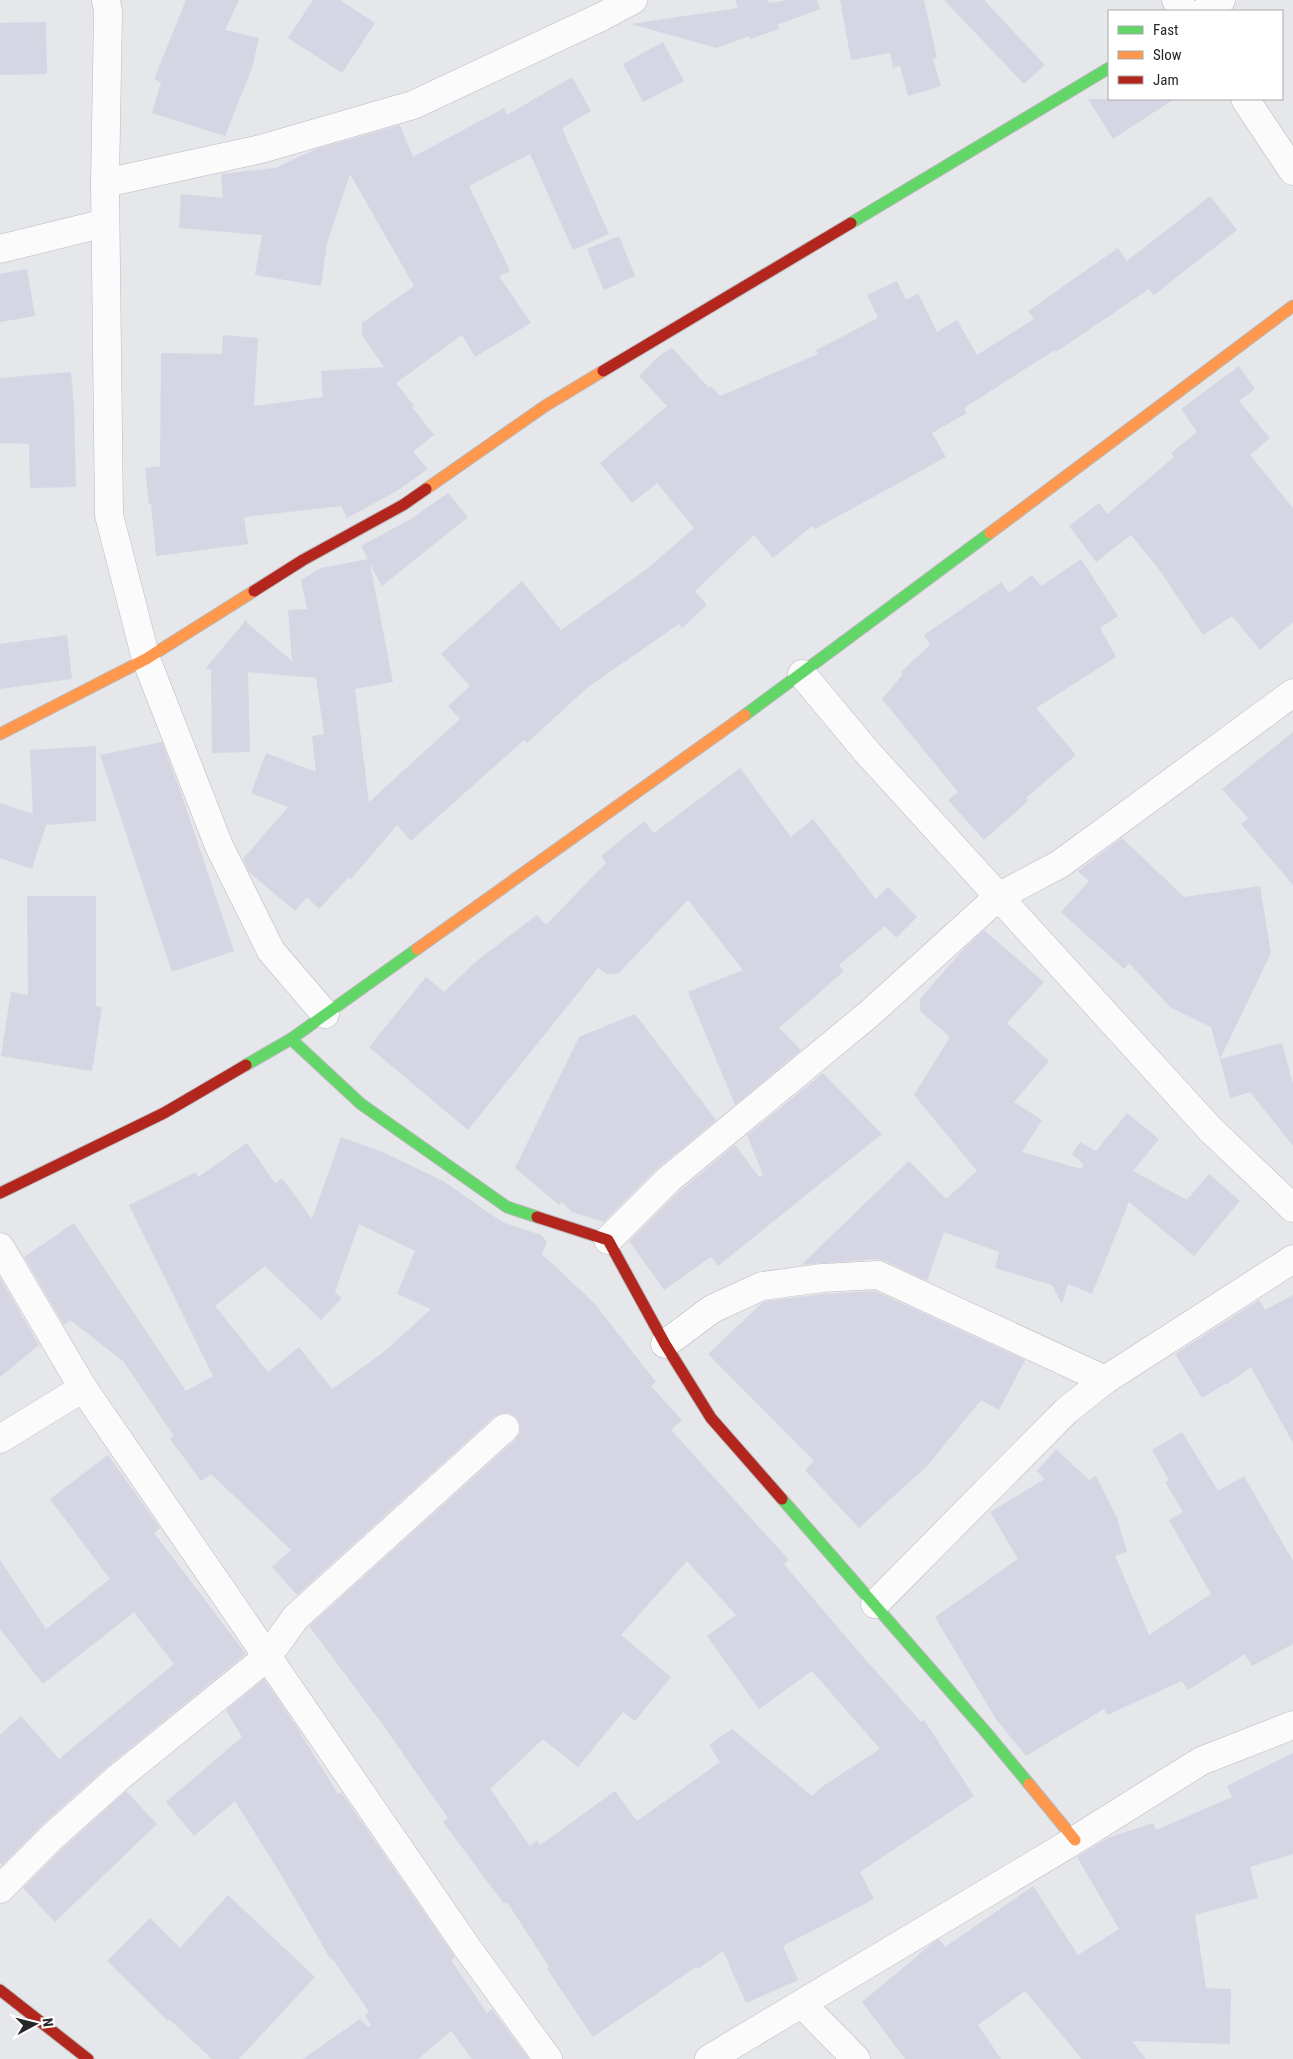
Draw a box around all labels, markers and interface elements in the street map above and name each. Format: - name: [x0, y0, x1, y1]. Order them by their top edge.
- legend: [1108, 10, 1283, 100]
- text: Fast: [1153, 21, 1178, 39]
- text: Slow: [1153, 46, 1182, 64]
- text: Jam: [1153, 71, 1179, 89]
- north arrow: [10, 1999, 60, 2049]
- text: N: [39, 2017, 56, 2028]

